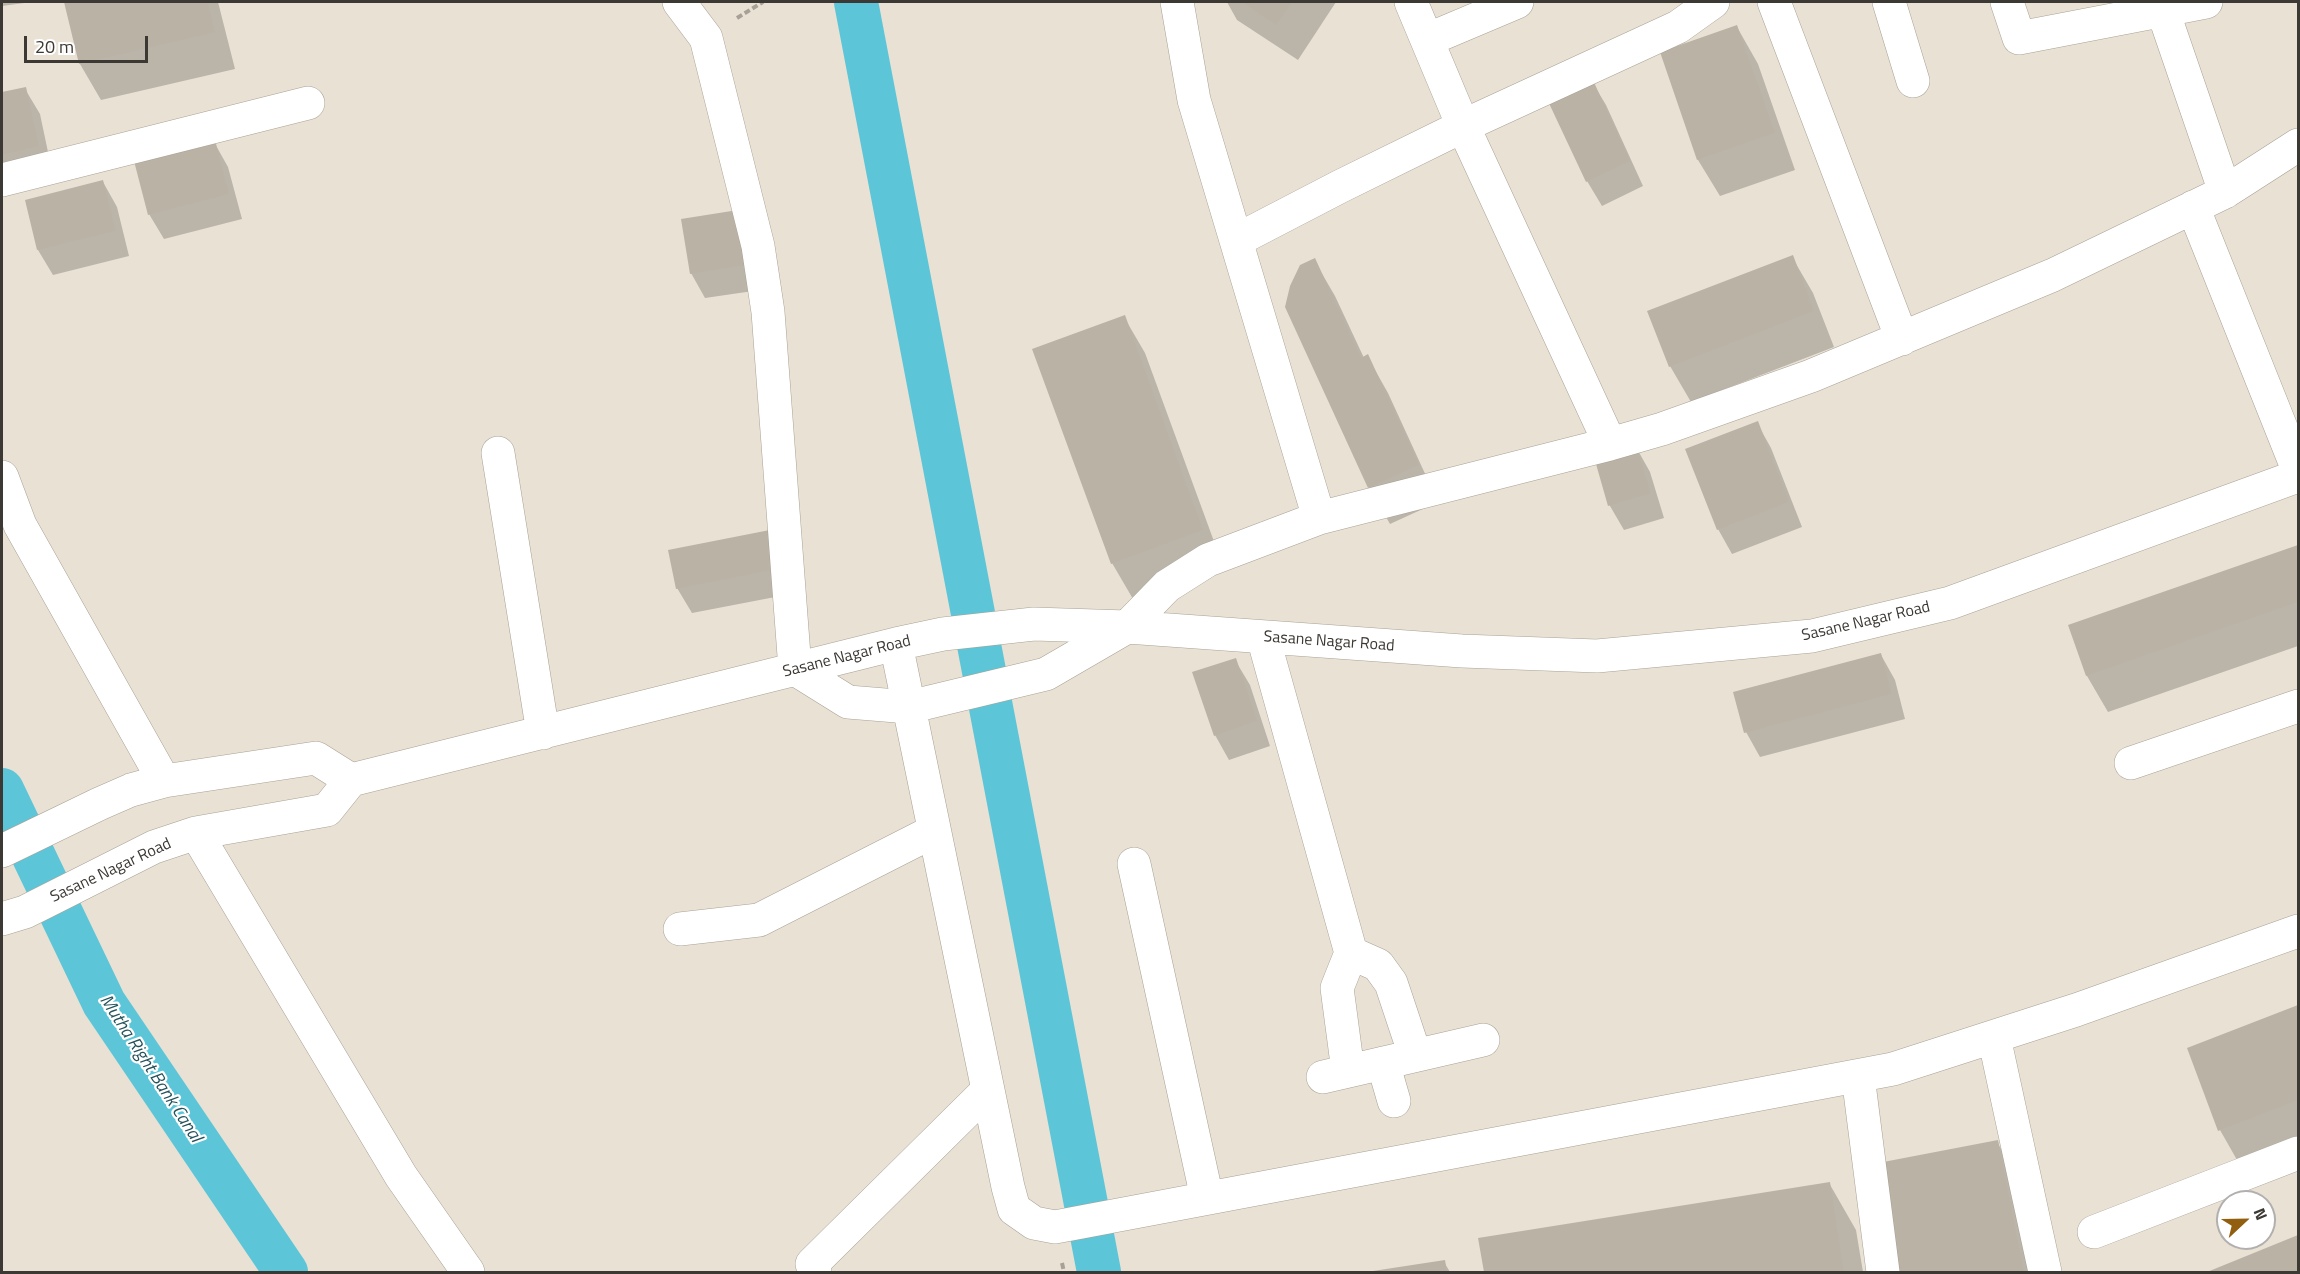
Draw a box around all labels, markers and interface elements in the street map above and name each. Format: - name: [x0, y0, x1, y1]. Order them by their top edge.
- scale bar: [27, 24, 152, 62]
- text: 20 m: [35, 33, 74, 60]
- street label: Sasane Nagar Road: [1800, 598, 1932, 646]
- street label: Sasane Nagar Road: [1263, 628, 1395, 656]
- street label: Sasane Nagar Road: [781, 632, 913, 682]
- street label: Sasane Nagar Road: [48, 835, 174, 907]
- water label: Mutha Right Bank Canal: [94, 991, 206, 1147]
- north arrow: [2216, 1190, 2276, 1250]
- text: N: [2248, 1204, 2274, 1224]

